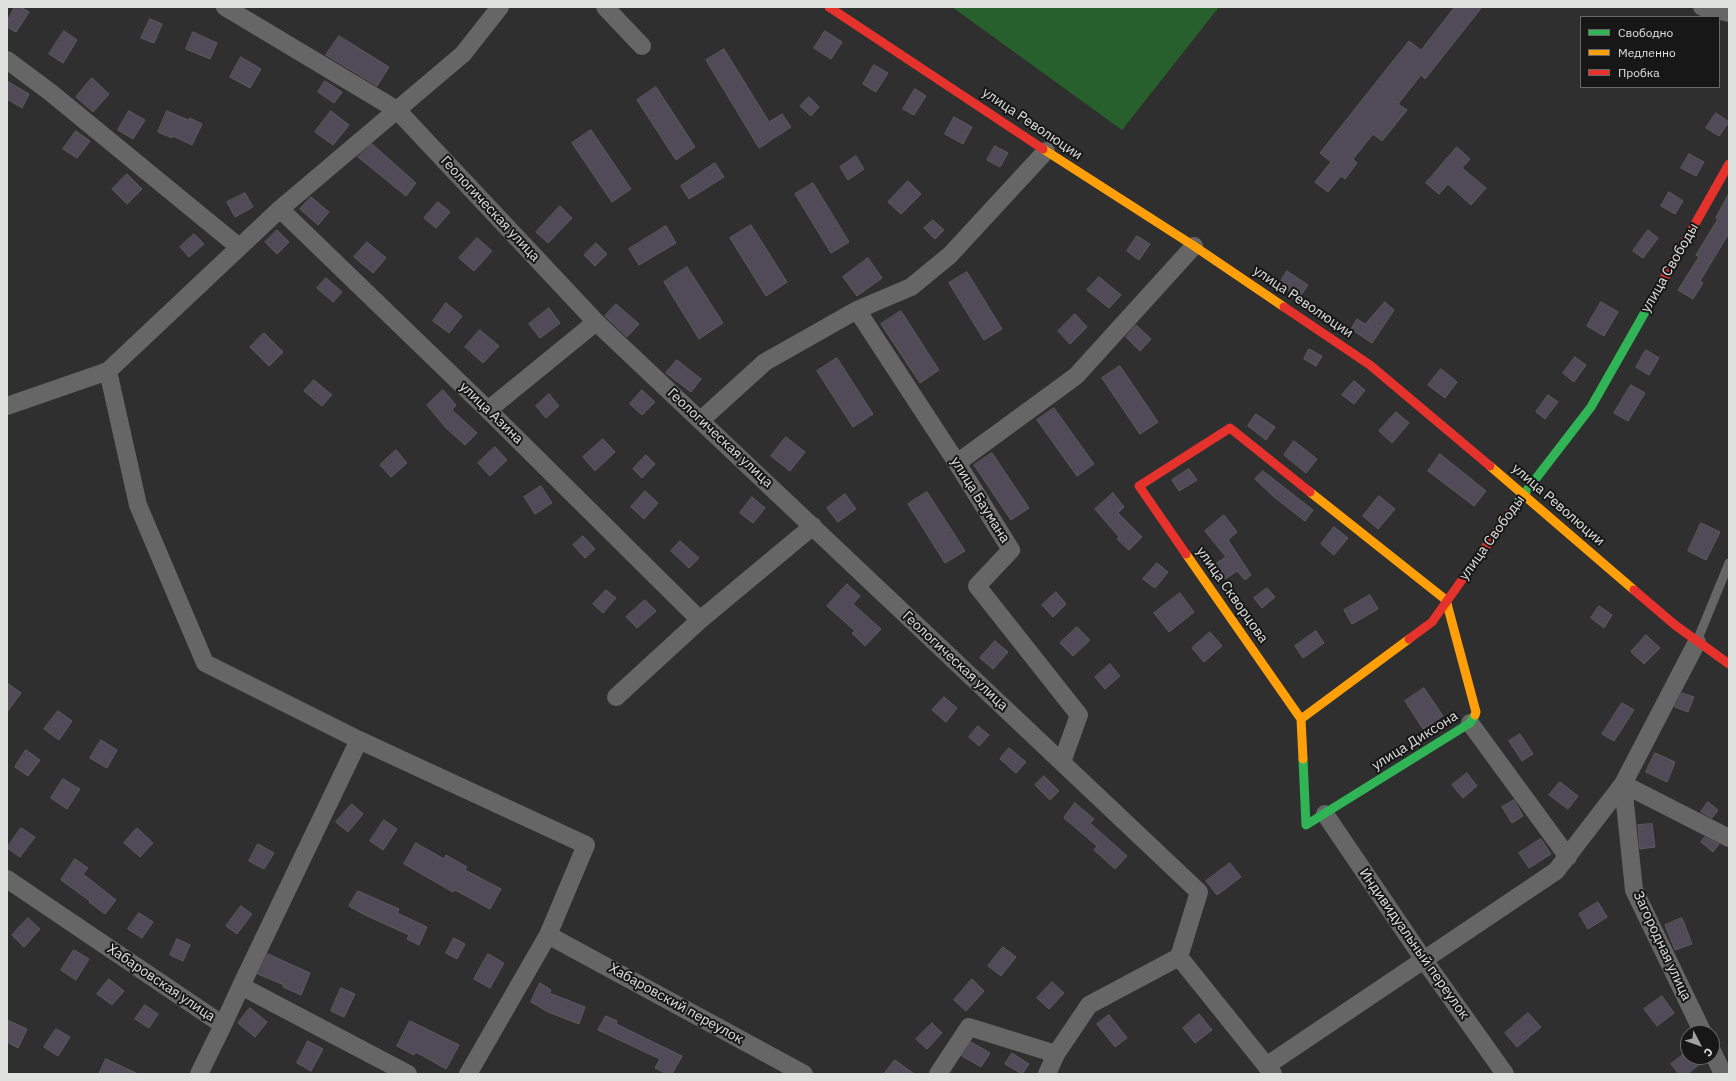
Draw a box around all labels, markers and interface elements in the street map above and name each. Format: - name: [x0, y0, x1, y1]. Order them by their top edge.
- legend: [1580, 16, 1720, 88]
- text: Свободно: [1618, 25, 1673, 40]
- text: Медленно: [1618, 45, 1676, 60]
- text: Пробка: [1618, 65, 1660, 80]
- street label: улица Революции: [979, 84, 1085, 164]
- street label: Геологическая улица: [437, 153, 543, 265]
- street label: улица Свободы: [1638, 220, 1702, 316]
- street label: улица Революции: [1250, 262, 1356, 342]
- street label: улица Азина: [456, 378, 526, 448]
- street label: Геологическая улица: [664, 385, 776, 491]
- street label: улица Баумана: [947, 454, 1013, 546]
- street label: улица Революции: [1508, 460, 1608, 550]
- street label: улица Свободы: [1456, 492, 1528, 584]
- street label: улица Скворцова: [1193, 544, 1271, 646]
- street label: Геологическая улица: [899, 608, 1011, 714]
- street label: улица Диксона: [1369, 708, 1461, 774]
- street label: Индивидуальный переулок: [1355, 865, 1473, 1023]
- street label: Загородная улица: [1629, 889, 1695, 1003]
- street label: Хабаровская улица: [104, 941, 218, 1025]
- street label: Хабаровский переулок: [606, 960, 746, 1048]
- north arrow: [1680, 1025, 1720, 1065]
- text: С: [1701, 1045, 1716, 1060]

